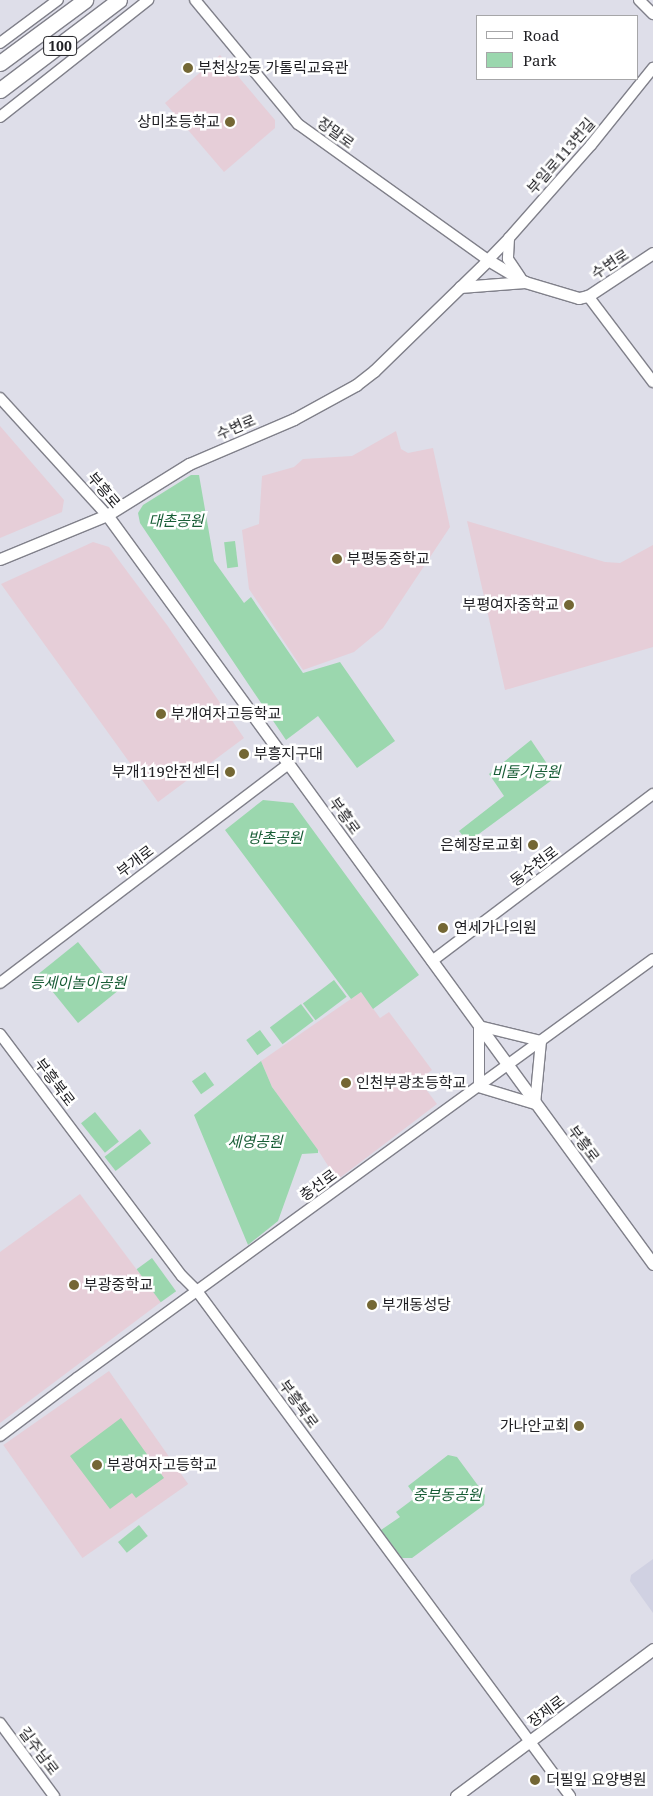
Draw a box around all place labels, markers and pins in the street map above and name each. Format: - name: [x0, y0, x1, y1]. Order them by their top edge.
- place label: 부천상2동 가톨릭교육관: [198, 59, 348, 77]
- marker: 부천상2동 가톨릭교육관: [182, 62, 194, 74]
- place label: 상미초등학교: [137, 113, 220, 131]
- marker: 상미초등학교: [224, 116, 236, 128]
- place label: 부평동중학교: [347, 550, 430, 568]
- marker: 부평동중학교: [331, 553, 343, 565]
- place label: 부평여자중학교: [462, 596, 559, 614]
- marker: 부평여자중학교: [563, 599, 575, 611]
- place label: 부개여자고등학교: [171, 705, 281, 723]
- marker: 부개여자고등학교: [155, 708, 167, 720]
- place label: 부흥지구대: [254, 745, 323, 763]
- marker: 부흥지구대: [238, 748, 250, 760]
- place label: 부개119안전센터: [112, 763, 220, 781]
- marker: 부개119안전센터: [224, 766, 236, 778]
- place label: 은혜장로교회: [440, 836, 523, 854]
- marker: 은혜장로교회: [527, 839, 539, 851]
- place label: 연세가나의원: [454, 919, 537, 937]
- marker: 연세가나의원: [436, 921, 450, 935]
- place label: 인천부광초등학교: [356, 1074, 466, 1092]
- marker: 인천부광초등학교: [340, 1077, 352, 1089]
- place label: 부광중학교: [84, 1276, 153, 1294]
- marker: 부광중학교: [68, 1279, 80, 1291]
- place label: 부개동성당: [382, 1296, 451, 1314]
- marker: 부개동성당: [366, 1299, 378, 1311]
- place label: 가나안교회: [500, 1417, 569, 1435]
- marker: 가나안교회: [573, 1420, 585, 1432]
- place label: 부광여자고등학교: [107, 1456, 217, 1474]
- marker: 부광여자고등학교: [91, 1459, 103, 1471]
- place label: 더필잎 요양병원: [546, 1771, 646, 1789]
- marker: 더필잎 요양병원: [528, 1773, 542, 1787]

